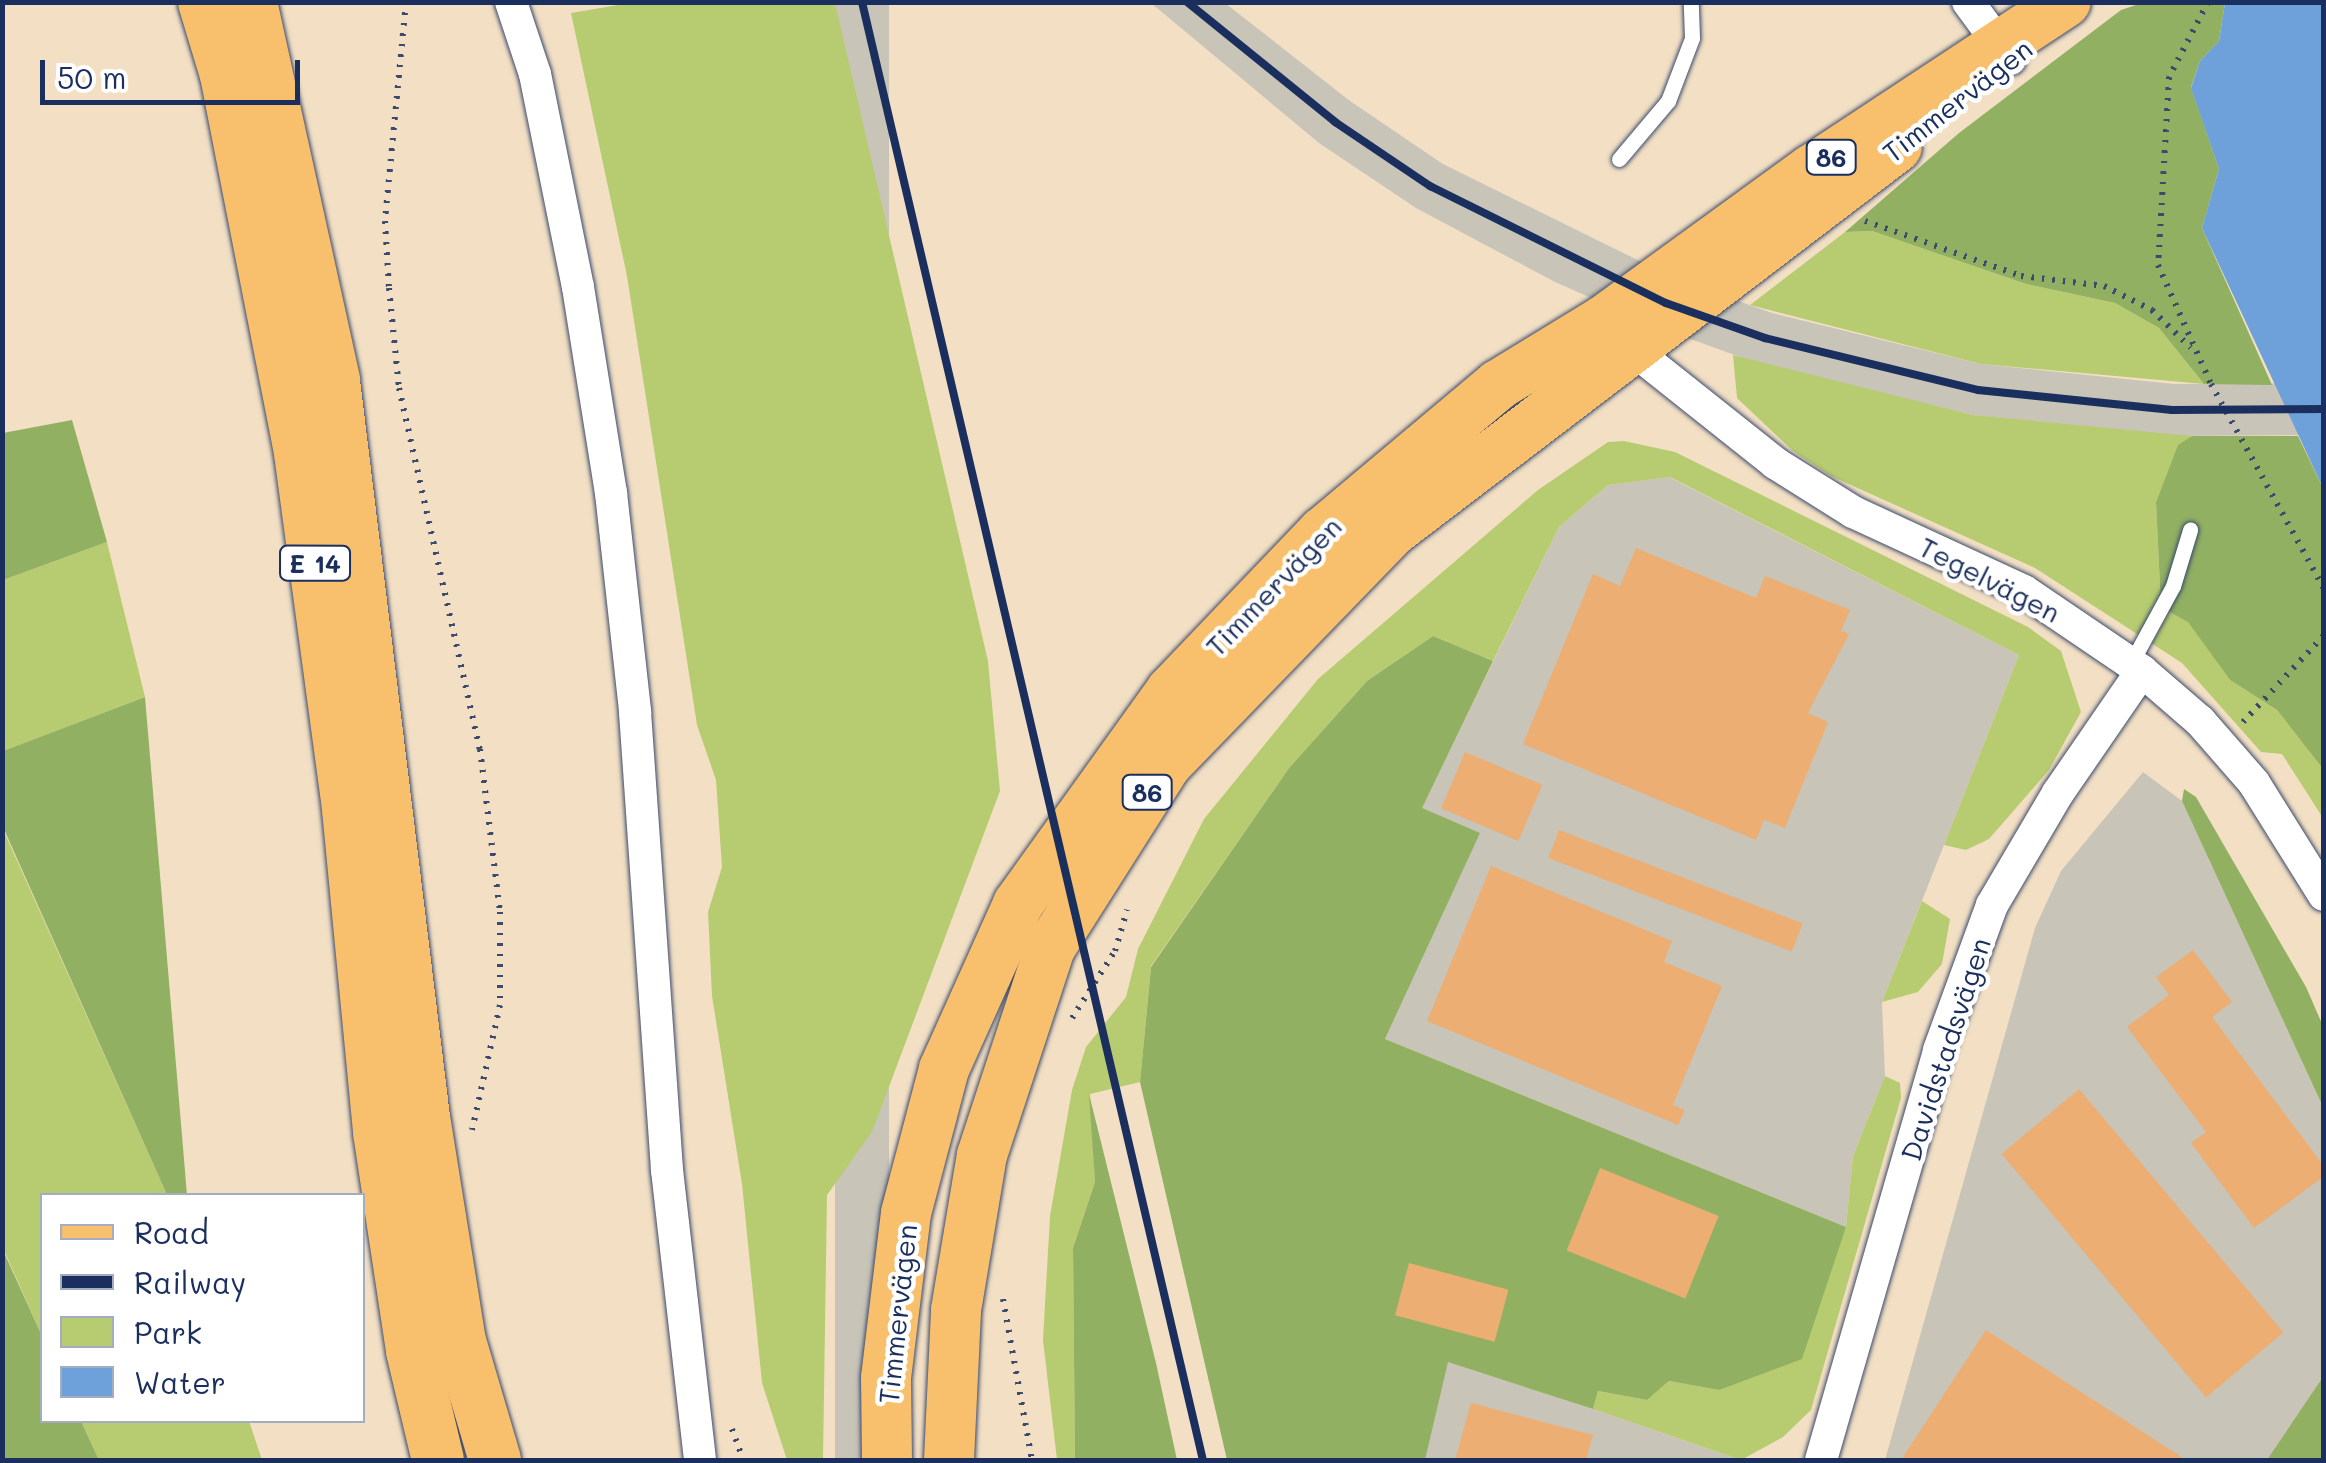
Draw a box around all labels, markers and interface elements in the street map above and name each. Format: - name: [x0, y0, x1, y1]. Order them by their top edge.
- street label: Timmervägen: [1876, 31, 2038, 169]
- scale bar: [45, 40, 305, 102]
- text: 50 m: [57, 57, 127, 97]
- road number: 86: [1804, 137, 1858, 177]
- street label: Timmervägen: [1198, 509, 1348, 663]
- street label: Tegelvägen: [1914, 529, 2066, 629]
- road number: E 14: [278, 543, 352, 583]
- road number: 86: [1120, 772, 1174, 812]
- street label: Davidstadsvägen: [1893, 933, 1997, 1165]
- legend: [40, 1193, 365, 1423]
- text: Road: [134, 1212, 209, 1252]
- street label: Timmervägen: [871, 1223, 923, 1405]
- text: Railway: [134, 1262, 246, 1302]
- text: Park: [134, 1312, 202, 1352]
- text: Water: [134, 1362, 226, 1402]

